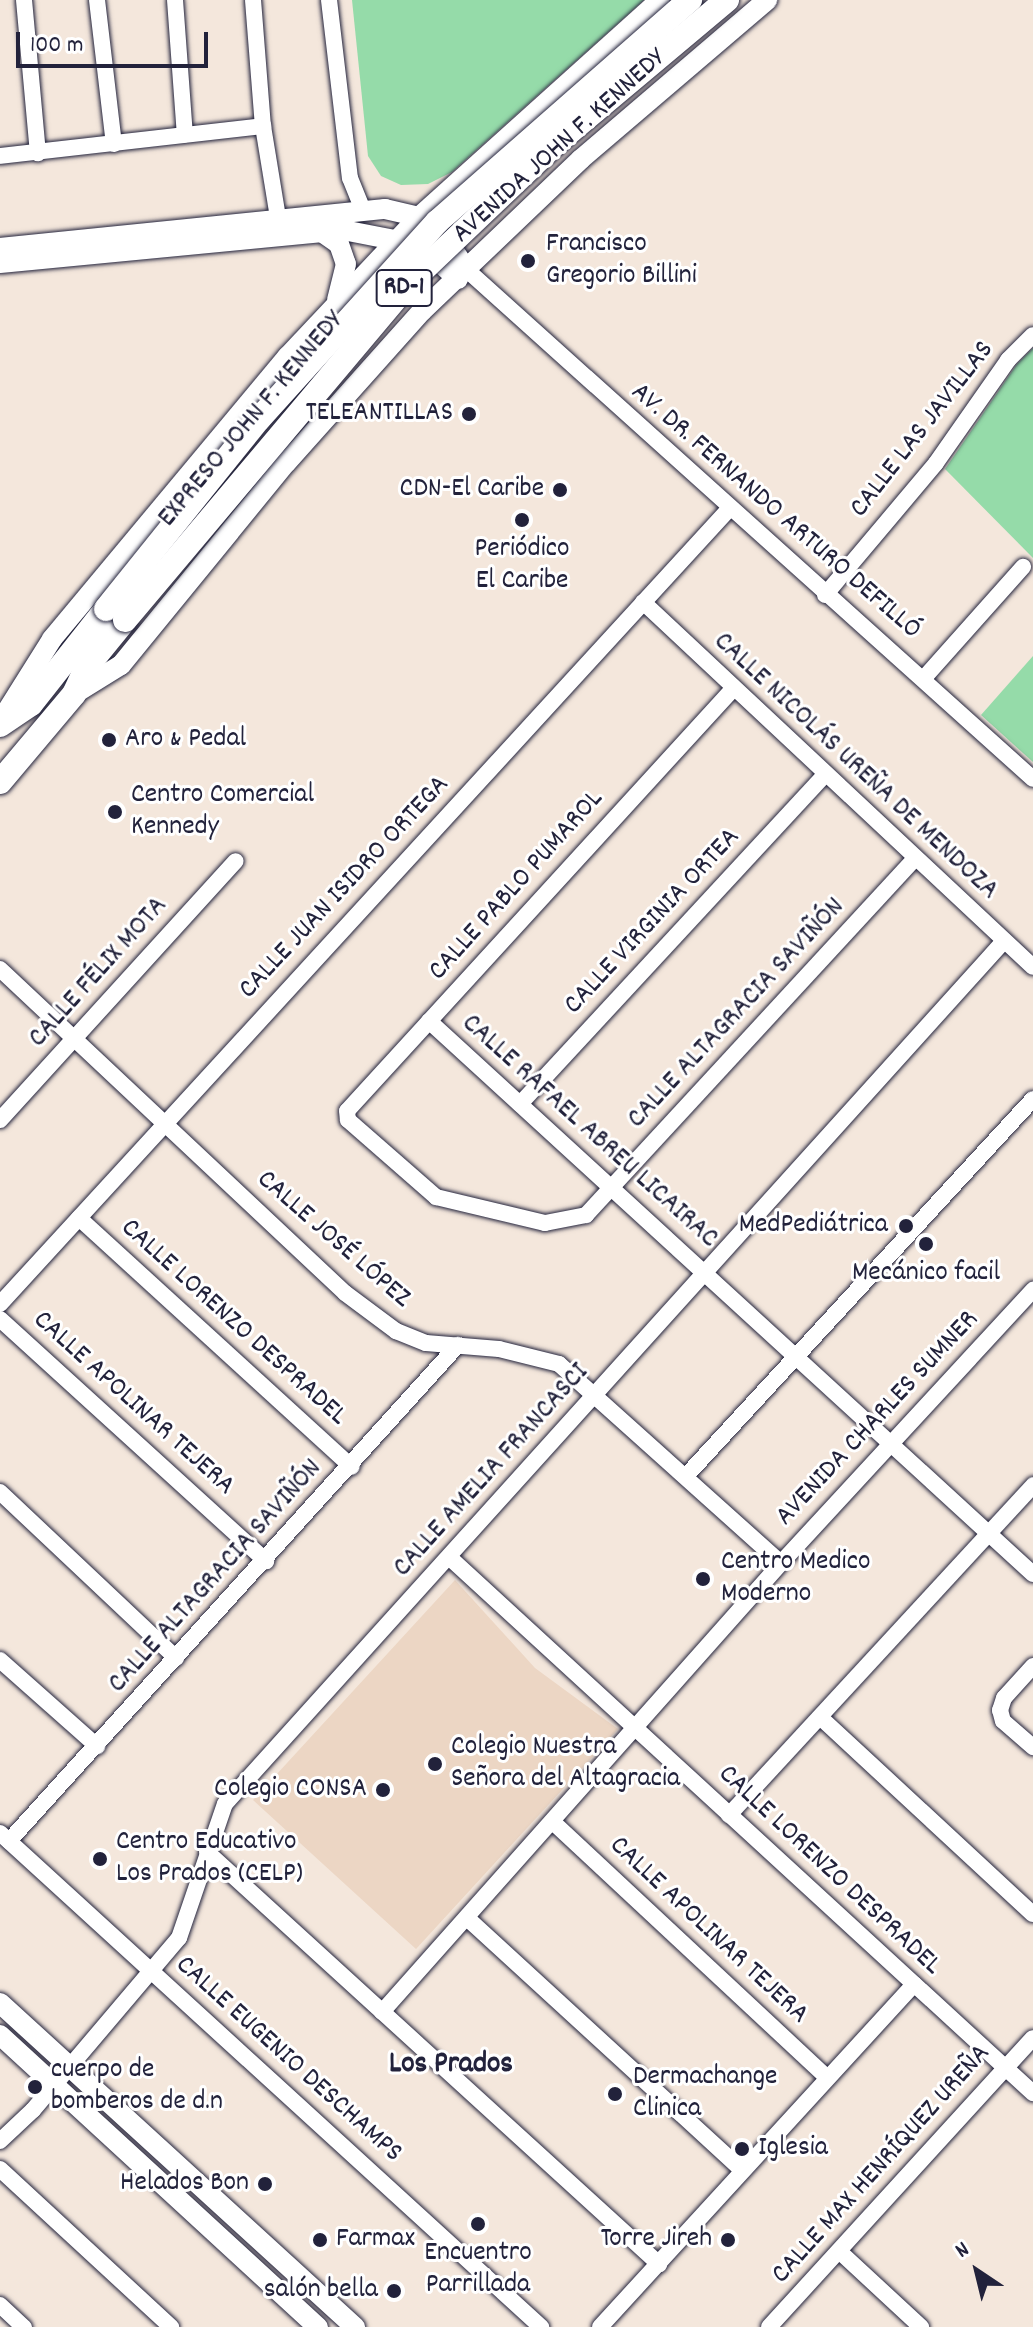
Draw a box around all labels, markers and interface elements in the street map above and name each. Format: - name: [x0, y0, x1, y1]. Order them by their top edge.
- scale bar: [20, 16, 212, 66]
- text: 100 m: [30, 29, 83, 63]
- street label: AVENIDA JOHN F. KENNEDY: [446, 42, 674, 252]
- place label: Francisco Gregorio Billini: [546, 228, 697, 294]
- marker: Francisco Gregorio Billini: [517, 250, 539, 272]
- road number: RD-1: [374, 266, 434, 310]
- street label: EXPRESO JOHN F. KENNEDY: [152, 305, 352, 535]
- street label: CALLE LAS JAVILLAS: [844, 335, 1002, 525]
- street label: AV. DR. FERNANDO ARTURO DEFILLÓ: [623, 377, 927, 647]
- place label: TELEANTILLAS: [305, 397, 453, 431]
- marker: TELEANTILLAS: [460, 405, 478, 423]
- place label: CDN-El Caribe: [400, 473, 544, 507]
- marker: CDN-El Caribe: [551, 481, 569, 499]
- marker: Periódico El Caribe: [513, 511, 531, 529]
- place label: Periódico El Caribe: [475, 533, 569, 599]
- street label: CALLE NICOLÁS UREÑA DE MENDOZA: [706, 626, 1004, 908]
- place label: Aro & Pedal: [125, 723, 246, 757]
- marker: Aro & Pedal: [100, 731, 118, 749]
- street label: CALLE JUAN ISIDRO ORTEGA: [233, 769, 457, 1007]
- place label: Centro Comercial Kennedy: [131, 779, 314, 845]
- street label: CALLE PABLO PUMAROL: [422, 784, 612, 988]
- marker: Centro Comercial Kennedy: [106, 803, 124, 821]
- street label: CALLE VIRGINIA ORTEA: [558, 822, 748, 1022]
- street label: CALLE FÉLIX MOTA: [22, 891, 176, 1055]
- street label: CALLE ALTAGRACIA SAVIÑÓN: [621, 892, 853, 1136]
- street label: CALLE RAFAEL ABREU LICAIRAC: [454, 1008, 724, 1256]
- street label: CALLE JOSÉ LÓPEZ: [249, 1164, 417, 1316]
- place label: MedPediátrica: [739, 1209, 888, 1243]
- street label: CALLE LORENZO DESPRADEL: [113, 1212, 353, 1434]
- marker: MedPediátrica: [895, 1215, 917, 1237]
- marker: Mecánico facil: [917, 1235, 935, 1253]
- place label: Mecánico facil: [852, 1257, 1000, 1291]
- street label: CALLE APOLINAR TEJERA: [25, 1304, 241, 1504]
- street label: AVENIDA CHARLES SUMNER: [769, 1304, 987, 1534]
- street label: CALLE AMELIA FRANCASCI: [387, 1357, 597, 1585]
- street label: CALLE ALTAGRACIA SAVIÑÓN: [102, 1453, 330, 1701]
- place label: Centro Medico Moderno: [721, 1546, 870, 1612]
- marker: Centro Medico Moderno: [692, 1568, 714, 1590]
- place label: Colegio Nuestra Señora del Altagracia: [451, 1731, 680, 1797]
- marker: Colegio Nuestra Señora del Altagracia: [426, 1755, 444, 1773]
- street label: CALLE LORENZO DESPRADEL: [710, 1759, 948, 1983]
- place label: Colegio CONSA: [214, 1773, 367, 1807]
- marker: Colegio CONSA: [374, 1781, 392, 1799]
- place label: Centro Educativo Los Prados (CELP): [116, 1826, 303, 1892]
- street label: CALLE APOLINAR TEJERA: [601, 1830, 815, 2032]
- marker: Centro Educativo Los Prados (CELP): [91, 1850, 109, 1868]
- street label: CALLE EUGENIO DESCHAMPS: [168, 1949, 408, 2171]
- street label: CALLE MAX HENRÍQUEZ UREÑA: [765, 2038, 999, 2292]
- district label: Los Prados: [389, 2048, 513, 2084]
- place label: cuerpo de bomberos de d.n: [51, 2054, 223, 2120]
- place label: Dermachange Clinica: [633, 2061, 777, 2127]
- marker: cuerpo de bomberos de d.n: [26, 2078, 44, 2096]
- marker: Dermachange Clinica: [604, 2083, 626, 2105]
- place label: Iglesia: [758, 2132, 828, 2166]
- marker: Iglesia: [733, 2140, 751, 2158]
- place label: Helados Bon: [120, 2167, 249, 2201]
- marker: Helados Bon: [256, 2175, 274, 2193]
- marker: Encuentro Parrillada: [469, 2215, 487, 2233]
- place label: Farmax: [336, 2223, 415, 2257]
- place label: Torre Jireh: [601, 2223, 712, 2257]
- marker: Farmax: [311, 2231, 329, 2249]
- marker: Torre Jireh: [719, 2231, 737, 2249]
- north arrow: [937, 2231, 1017, 2311]
- place label: Encuentro Parrillada: [424, 2237, 532, 2303]
- place label: salón bella: [264, 2274, 378, 2308]
- marker: salón bella: [385, 2282, 403, 2300]

